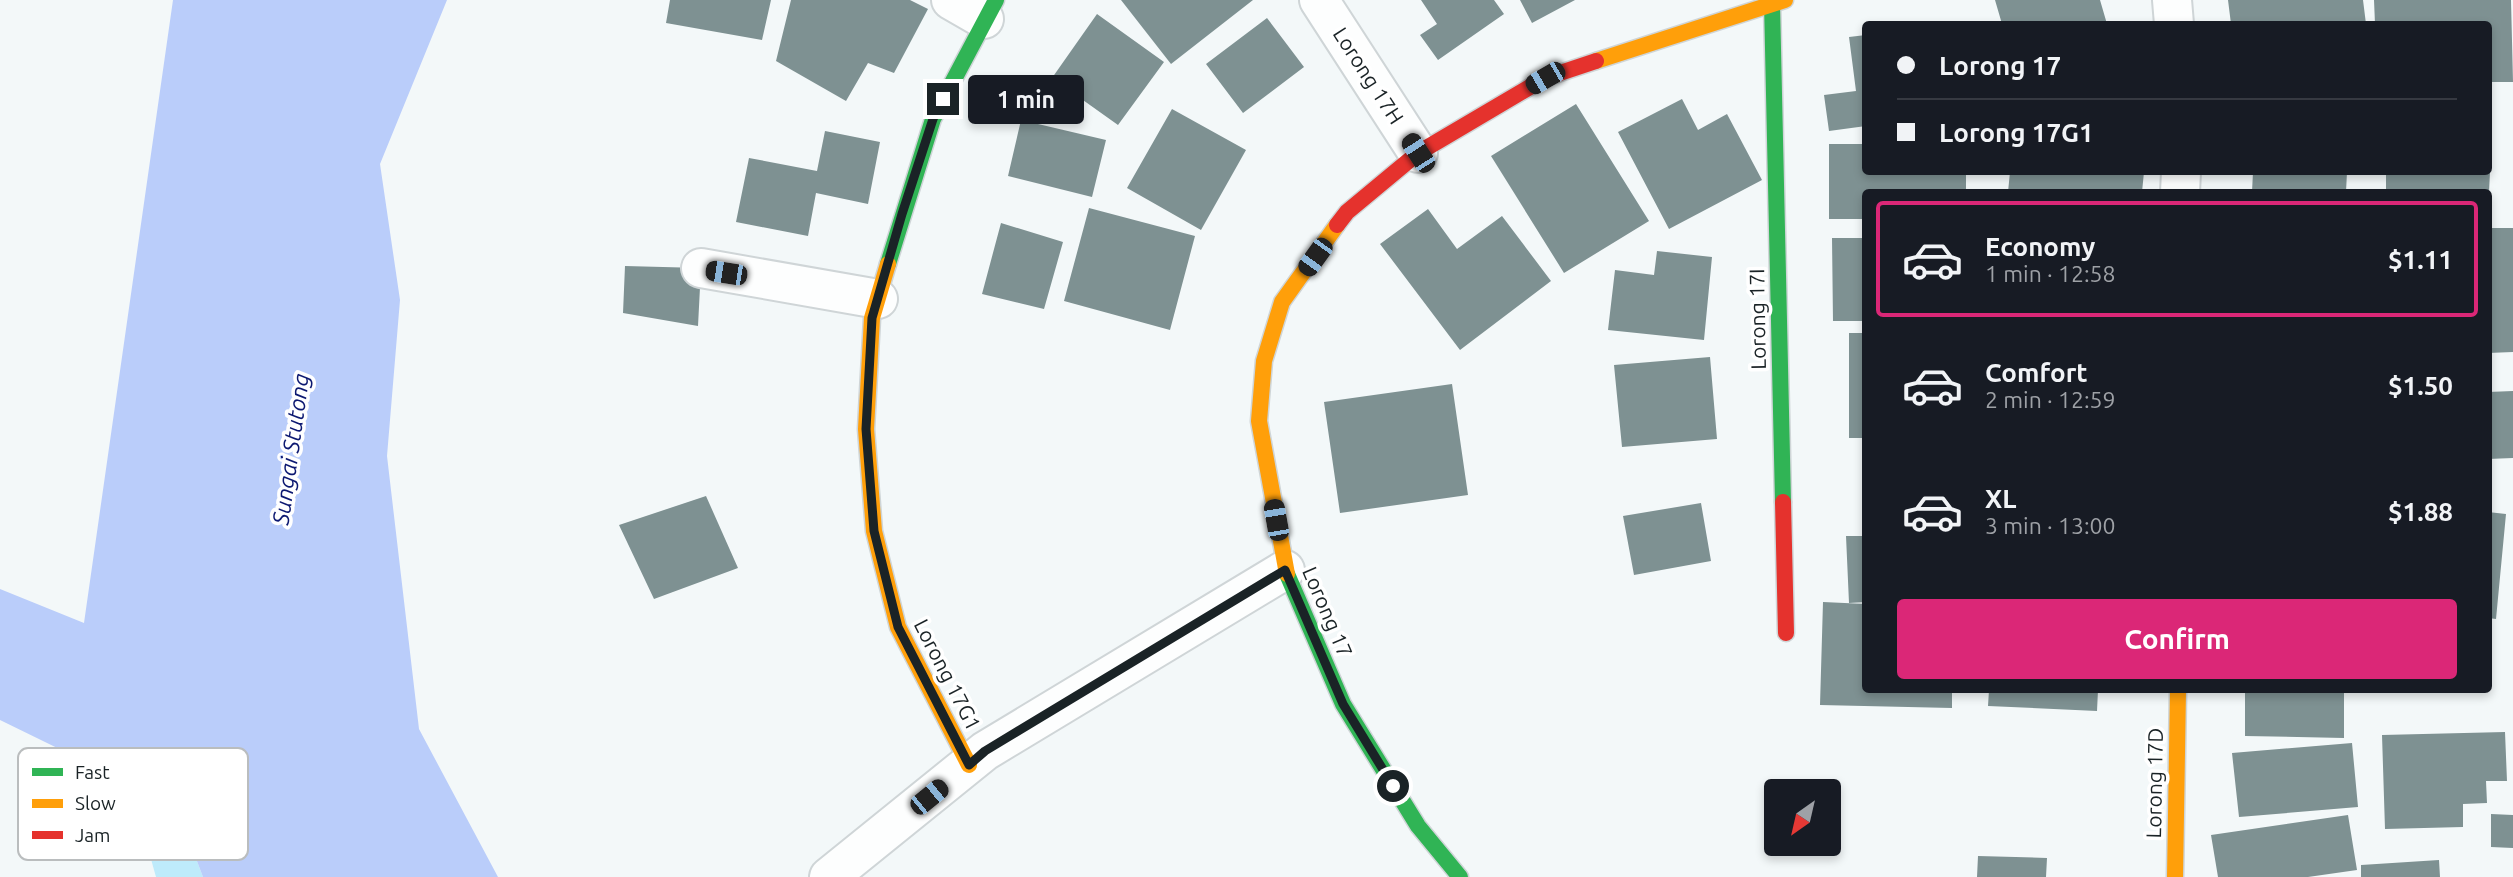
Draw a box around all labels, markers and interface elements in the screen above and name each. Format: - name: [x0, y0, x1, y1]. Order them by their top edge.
- street label: Lorong 17H: [1329, 23, 1409, 128]
- text: Lorong 17: [1939, 51, 2061, 80]
- car: [1522, 58, 1569, 98]
- callout: 1 min: [968, 74, 1083, 124]
- route end: [927, 83, 959, 115]
- text: 1 min: [997, 87, 1055, 112]
- text: Lorong 17G1: [1939, 118, 2094, 147]
- car: [1398, 130, 1439, 176]
- icon: car: [1901, 228, 1964, 291]
- text: Economy: [1985, 232, 2095, 261]
- car: [1295, 234, 1336, 280]
- text: $1.11: [2388, 245, 2453, 274]
- car: [704, 259, 749, 287]
- text: 1 min · 12:58: [1985, 261, 2116, 286]
- street label: Lorong 17I: [1744, 268, 1770, 370]
- icon: car: [1901, 354, 1964, 417]
- text: Comfort: [1985, 358, 2088, 387]
- text: $1.50: [2388, 371, 2453, 400]
- water label: Sungai Stutong: [267, 372, 313, 527]
- text: 2 min · 12:59: [1985, 387, 2116, 412]
- icon: car: [1901, 480, 1964, 543]
- text: XL: [1985, 484, 2016, 513]
- car: [1263, 497, 1290, 543]
- text: $1.88: [2388, 497, 2453, 526]
- text: 3 min · 13:00: [1985, 513, 2116, 538]
- street label: Lorong 17: [1298, 563, 1358, 660]
- button: Confirm: [1897, 599, 2457, 679]
- street label: Lorong 17G1: [910, 615, 986, 734]
- street label: Lorong 17D: [2141, 727, 2167, 838]
- legend: [18, 748, 248, 860]
- text: Fast: [75, 761, 110, 783]
- route start: [1377, 770, 1409, 802]
- car: [907, 776, 952, 818]
- north arrow: [1764, 779, 1841, 856]
- map controls: [1764, 779, 1841, 856]
- text: Slow: [75, 792, 116, 814]
- text: Jam: [75, 824, 111, 846]

